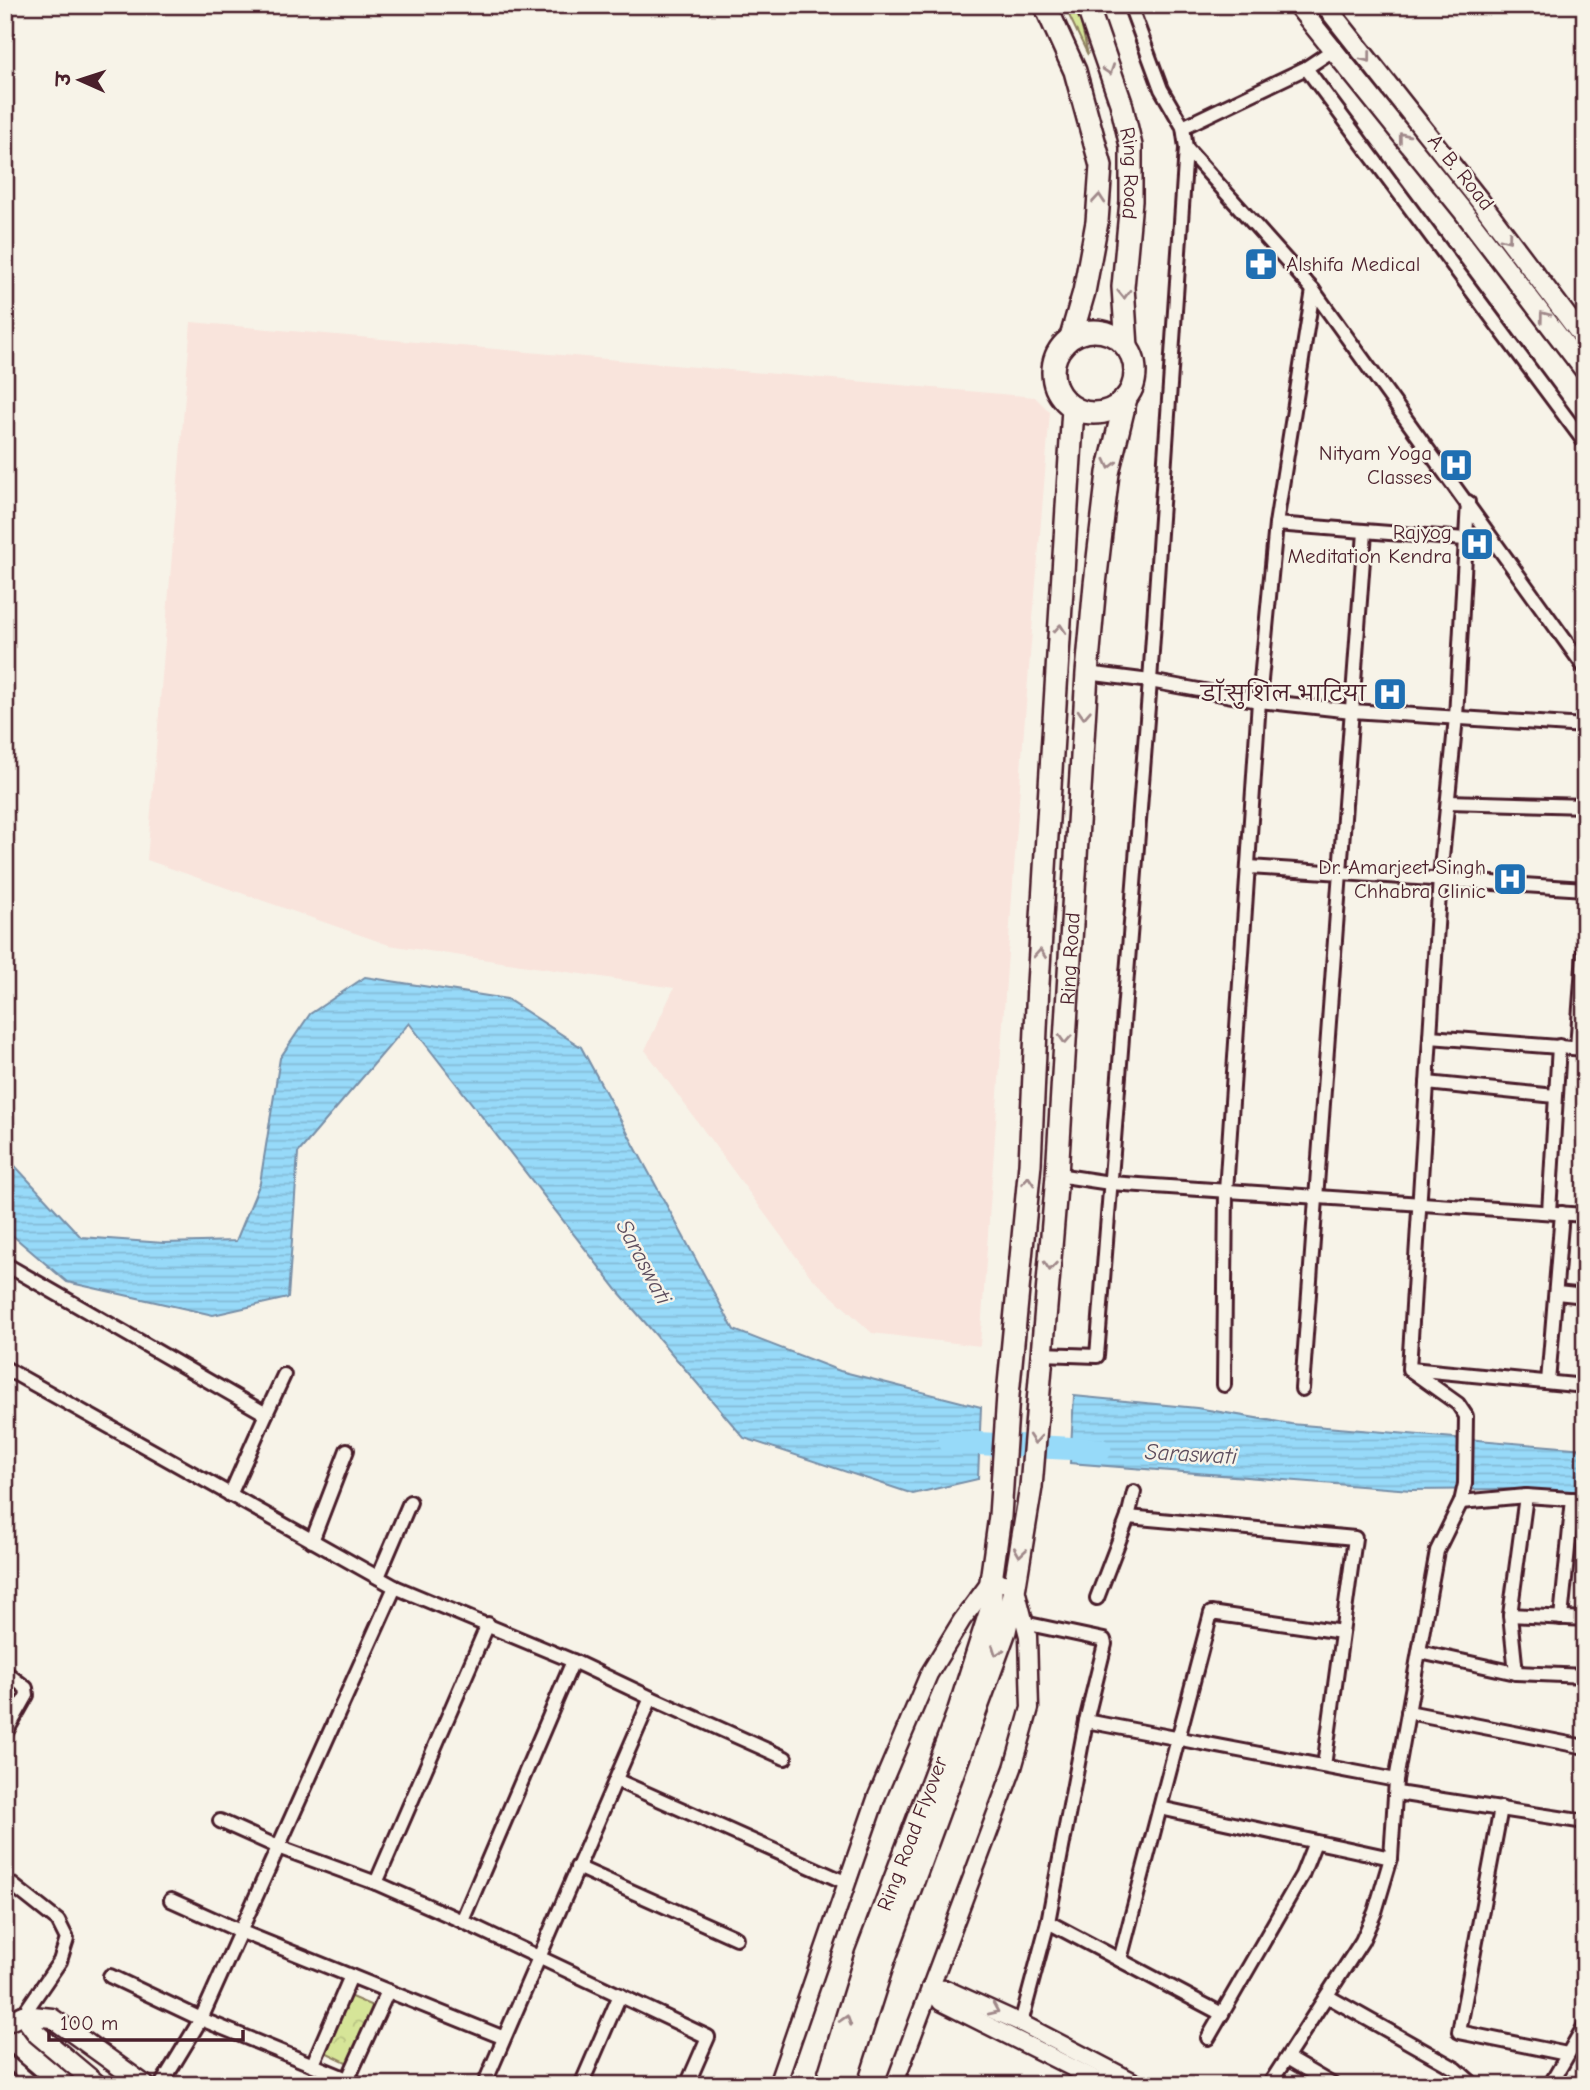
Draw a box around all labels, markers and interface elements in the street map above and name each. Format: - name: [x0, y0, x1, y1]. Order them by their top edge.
- north arrow: [46, 46, 116, 116]
- one-way arrow: [1359, 51, 1372, 63]
- one-way arrow: [1101, 63, 1115, 75]
- text: उ: [53, 70, 75, 88]
- street label: Ring Road: [1115, 125, 1143, 220]
- street label: A. B. Road: [1423, 129, 1499, 215]
- one-way arrow: [1399, 133, 1412, 145]
- one-way arrow: [1091, 193, 1106, 204]
- one-way arrow: [1499, 230, 1512, 243]
- pharmacy icon: Alshifa Medical: [1242, 245, 1280, 283]
- place label: Alshifa Medical: [1286, 252, 1420, 276]
- one-way arrow: [1116, 289, 1132, 300]
- one-way arrow: [1540, 311, 1552, 324]
- place label: Nityam Yoga Classes: [1319, 441, 1432, 489]
- hospital icon: Nityam Yoga Classes: [1437, 446, 1475, 484]
- one-way arrow: [1104, 458, 1118, 470]
- place label: Rajyog Meditation Kendra: [1287, 520, 1452, 568]
- hospital icon: Rajyog Meditation Kendra: [1458, 525, 1496, 563]
- one-way arrow: [1052, 623, 1067, 634]
- hospital icon: डॉ.सुशिल भाटिया: [1371, 675, 1409, 713]
- place label: डॉ.सुशिल भाटिया: [1200, 678, 1368, 709]
- one-way arrow: [1077, 709, 1092, 720]
- place label: Dr. Amarjeet Singh Chhabra Clinic: [1318, 855, 1486, 903]
- hospital icon: Dr. Amarjeet Singh Chhabra Clinic: [1491, 860, 1529, 898]
- street label: Ring Road: [1055, 912, 1085, 1005]
- one-way arrow: [1032, 948, 1047, 959]
- one-way arrow: [1058, 1034, 1073, 1045]
- one-way arrow: [1020, 1175, 1035, 1186]
- water label: Saraswati: [610, 1215, 678, 1310]
- one-way arrow: [1043, 1261, 1058, 1272]
- one-way arrow: [1028, 1434, 1043, 1445]
- water label: Saraswati: [1144, 1438, 1238, 1470]
- one-way arrow: [1013, 1546, 1028, 1558]
- one-way arrow: [992, 1644, 1006, 1656]
- street label: Ring Road Flyover: [872, 1752, 953, 1914]
- scale bar: [49, 1999, 243, 2043]
- one-way arrow: [986, 2002, 999, 2016]
- text: 100 m: [60, 2011, 118, 2035]
- one-way arrow: [838, 2014, 852, 2026]

